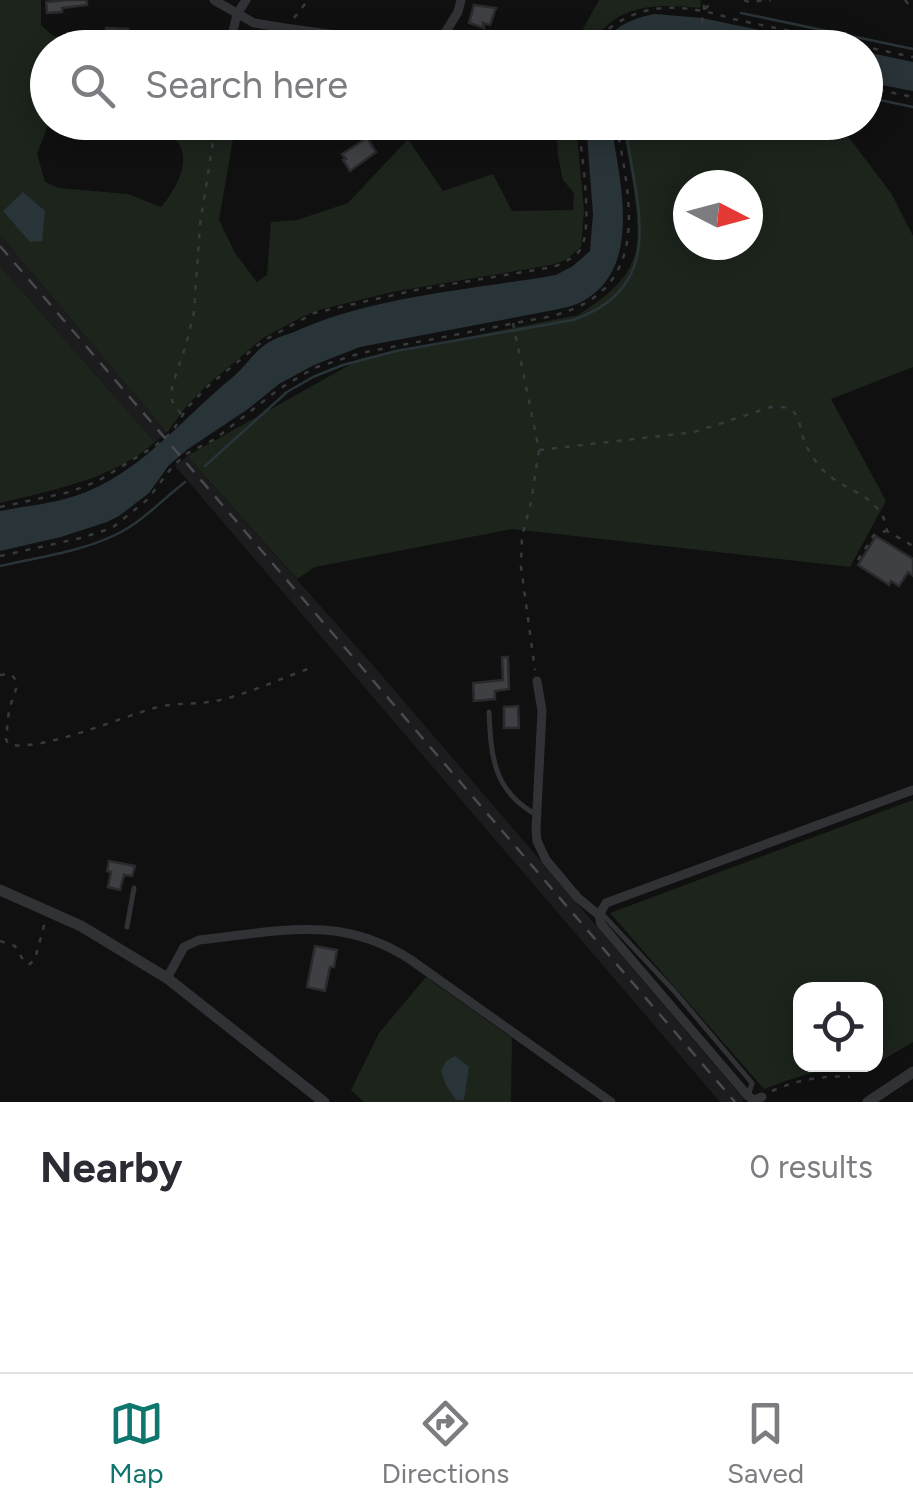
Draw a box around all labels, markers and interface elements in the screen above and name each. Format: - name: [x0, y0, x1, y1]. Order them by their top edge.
- search box: [30, 30, 883, 140]
- icon: search: [65, 58, 120, 113]
- text: Search here: [145, 62, 348, 108]
- north arrow: [673, 170, 763, 260]
- map controls: [793, 982, 883, 1072]
- button: locate: [793, 982, 883, 1072]
- text: Nearby: [40, 1142, 182, 1193]
- text: 0 results: [749, 1148, 873, 1186]
- tab: Map: [109, 1396, 164, 1490]
- tab: Directions: [382, 1396, 509, 1490]
- tab: Saved: [727, 1396, 804, 1490]

